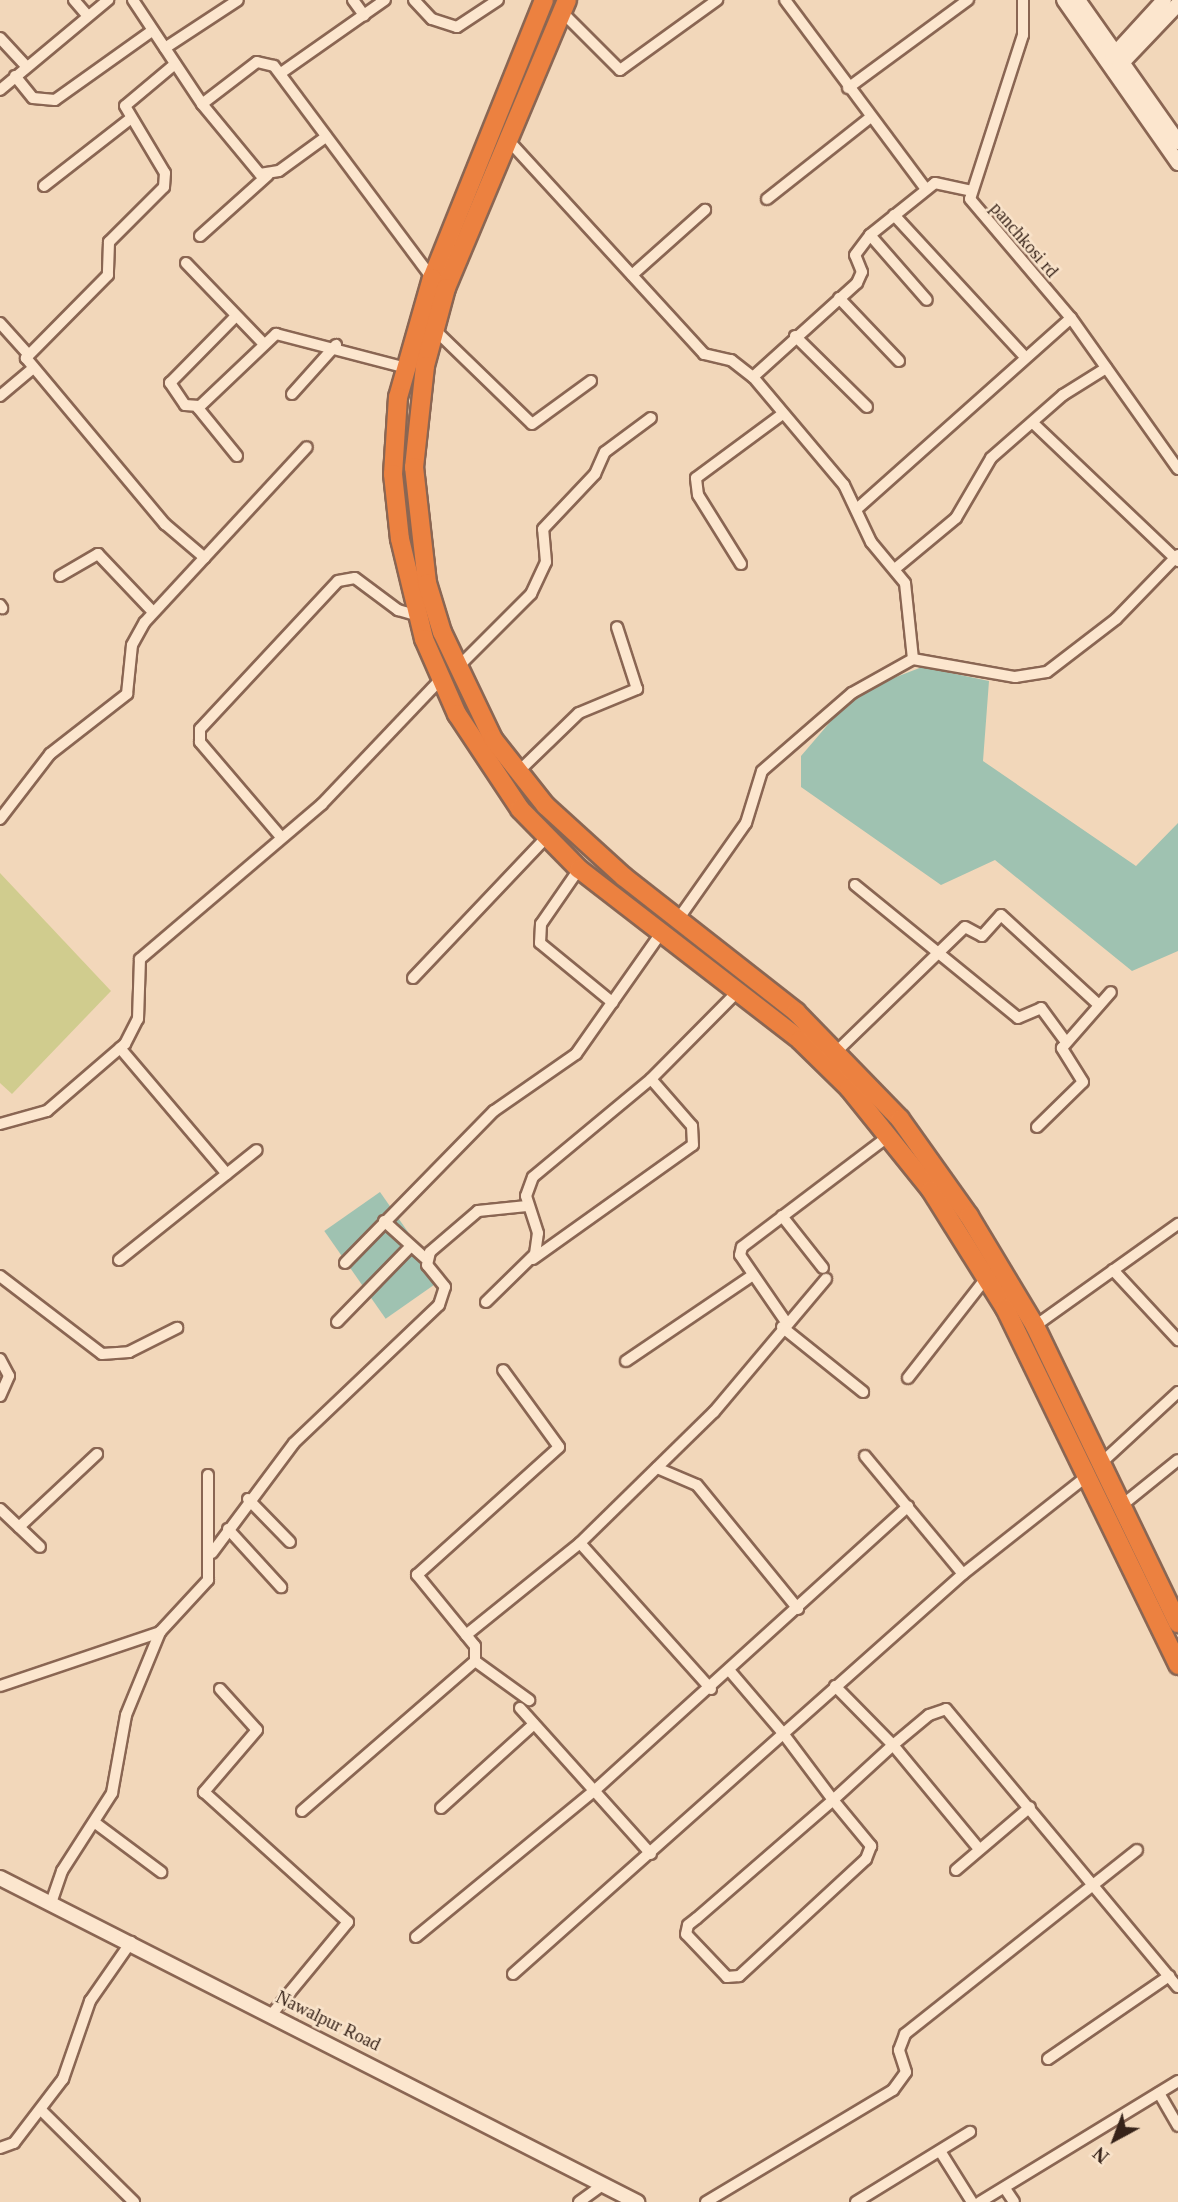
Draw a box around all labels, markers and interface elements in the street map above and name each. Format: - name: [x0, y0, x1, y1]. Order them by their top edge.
- street label: panchkosi rd: [986, 198, 1062, 282]
- street label: Nawalpur Road: [272, 1986, 384, 2056]
- north arrow: [1080, 2104, 1150, 2174]
- text: N: [1089, 2143, 1113, 2168]

